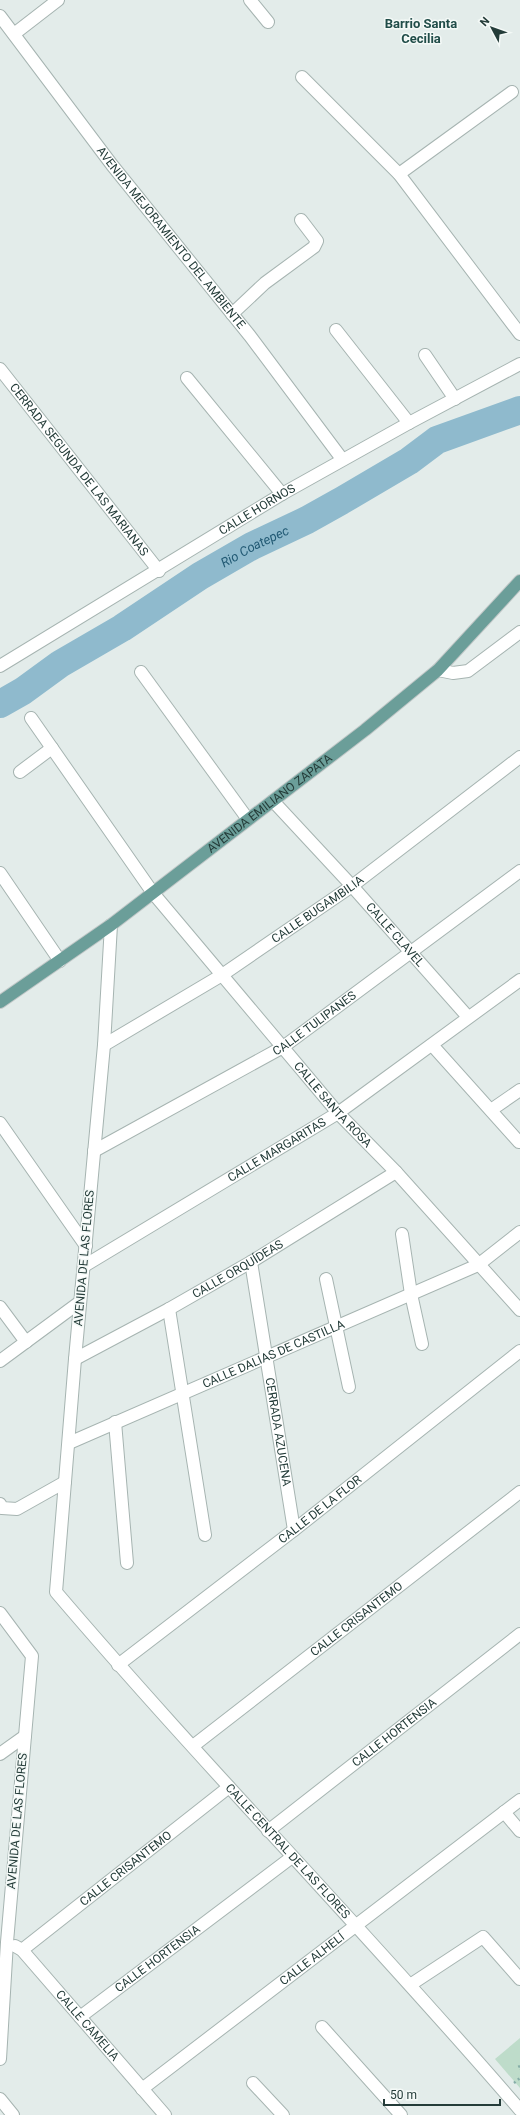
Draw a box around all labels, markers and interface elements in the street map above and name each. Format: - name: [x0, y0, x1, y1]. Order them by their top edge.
- north arrow: [472, 8, 512, 48]
- text: N: [477, 14, 492, 29]
- district label: Barrio Santa Cecilia: [385, 16, 457, 46]
- street label: AVENIDA MEJORAMIENTO DEL AMBIENTE: [94, 144, 248, 332]
- street label: CERRADA SEGUNDA DE LAS MARIANAS: [7, 380, 151, 559]
- street label: CALLE HORNOS: [216, 481, 298, 538]
- water label: Rio Coatepec: [218, 523, 292, 570]
- street label: AVENIDA EMILIANO ZAPATA: [204, 751, 335, 856]
- street label: CALLE BUGAMBILIA: [269, 873, 366, 946]
- street label: CALLE CLAVEL: [363, 900, 428, 970]
- street label: CALLE TULIPANES: [270, 988, 359, 1058]
- street label: CALLE SANTA ROSA: [291, 1059, 375, 1150]
- street label: CALLE MARGARITAS: [225, 1115, 328, 1185]
- street label: AVENIDA DE LAS FLORES: [71, 1189, 97, 1327]
- street label: CALLE ORQUÍDEAS: [190, 1237, 286, 1301]
- street label: CALLE DALIAS DE CASTILLA: [200, 1317, 347, 1391]
- street label: CERRADA AZUCENA: [263, 1377, 294, 1487]
- street label: CALLE DE LA FLOR: [276, 1472, 365, 1546]
- street label: CALLE CRISANTEMO: [308, 1579, 405, 1659]
- street label: CALLE HORTENSIA: [349, 1695, 439, 1770]
- street label: AVENIDA DE LAS FLORES: [4, 1752, 30, 1890]
- street label: CALLE CENTRAL DE LAS FLORES: [223, 1781, 353, 1921]
- street label: CALLE CRISANTEMO: [77, 1828, 174, 1909]
- street label: CALLE HORTENSIA: [112, 1922, 203, 1995]
- street label: CALLE ALHELÍ: [277, 1929, 348, 1988]
- street label: CALLE CAMELIA: [53, 1987, 122, 2064]
- scale bar: [384, 2081, 500, 2107]
- text: 50 m: [390, 2088, 417, 2102]

